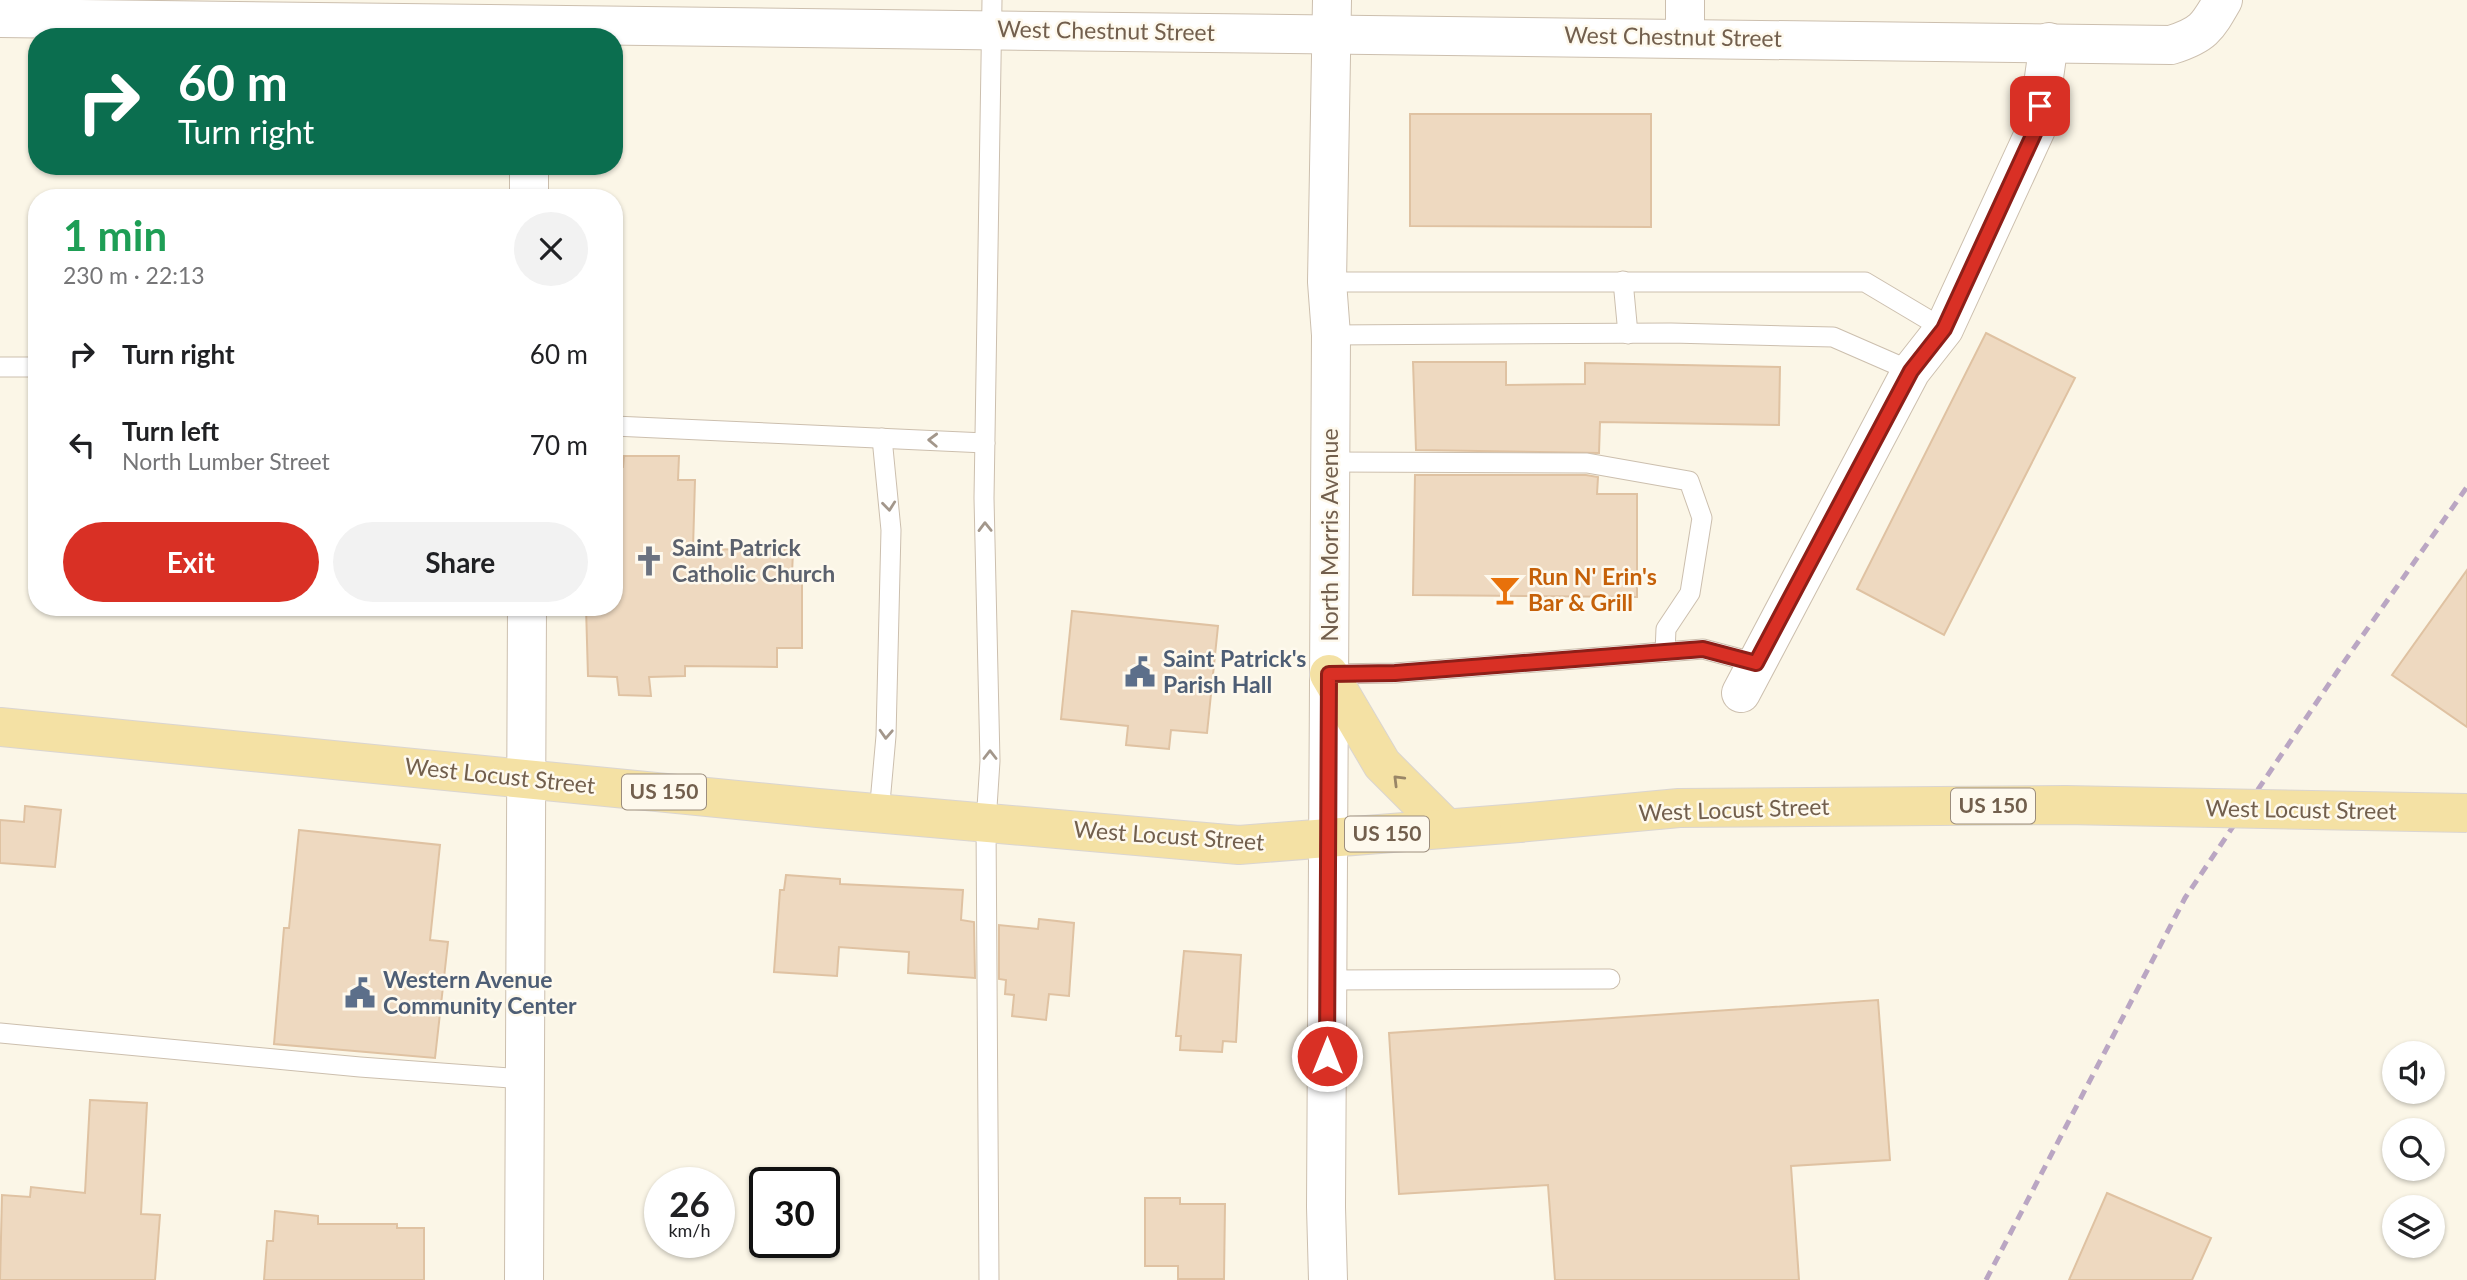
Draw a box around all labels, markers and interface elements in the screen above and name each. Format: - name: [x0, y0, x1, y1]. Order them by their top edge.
- street label: West Chestnut Street: [997, 14, 1216, 46]
- street label: West Chestnut Street: [1564, 20, 1783, 52]
- text: 60 m: [178, 53, 288, 111]
- icon: right: [63, 56, 154, 147]
- pin: [2010, 76, 2070, 136]
- icon: arrive: [2021, 87, 2059, 125]
- text: Turn right: [178, 112, 314, 151]
- text: 1 min: [63, 210, 167, 260]
- button: close: [514, 212, 588, 286]
- text: 230 m · 22:13: [63, 261, 205, 289]
- icon: right: [63, 335, 101, 373]
- text: Turn right: [122, 338, 235, 370]
- text: 60 m: [530, 338, 588, 370]
- text: Turn left: [122, 415, 219, 447]
- icon: left: [63, 426, 101, 464]
- street label: North Morris Avenue: [1315, 428, 1343, 642]
- text: 70 m: [530, 429, 588, 461]
- one-way arrow: [928, 433, 939, 448]
- text: North Lumber Street: [122, 447, 330, 475]
- one-way arrow: [881, 501, 896, 512]
- button: Exit: [63, 522, 319, 602]
- button: Share: [333, 522, 588, 602]
- one-way arrow: [977, 522, 992, 533]
- place label: Saint Patrick Catholic Church: [672, 533, 835, 587]
- church icon: Saint Patrick Catholic Church: [632, 544, 666, 578]
- place label: Run N' Erin's Bar & Grill: [1528, 562, 1657, 616]
- bar icon: Run N' Erin's Bar & Grill: [1488, 573, 1522, 607]
- place label: Saint Patrick's Parish Hall: [1163, 644, 1306, 698]
- public building icon: Saint Patrick's Parish Hall: [1123, 655, 1157, 689]
- one-way arrow: [879, 728, 894, 739]
- one-way arrow: [982, 749, 997, 760]
- street label: West Locust Street: [404, 751, 597, 799]
- road number: US 150: [622, 774, 706, 810]
- one-way arrow: [1394, 776, 1406, 788]
- road number: US 150: [1951, 788, 2035, 824]
- street label: West Locust Street: [1638, 792, 1831, 826]
- street label: West Locust Street: [2205, 793, 2398, 825]
- street label: West Locust Street: [1073, 814, 1266, 856]
- road number: US 150: [1345, 816, 1429, 852]
- place label: Western Avenue Community Center: [383, 965, 577, 1019]
- public building icon: Western Avenue Community Center: [343, 976, 377, 1010]
- position arrow: [1290, 1019, 1364, 1093]
- map controls: [2382, 1041, 2445, 1258]
- button: sound: [2382, 1041, 2445, 1104]
- button: search: [2382, 1118, 2445, 1181]
- speed limit sign: 30: [749, 1167, 840, 1258]
- text: 26: [669, 1182, 710, 1224]
- button: layers: [2382, 1195, 2445, 1258]
- text: km/h: [668, 1219, 711, 1241]

